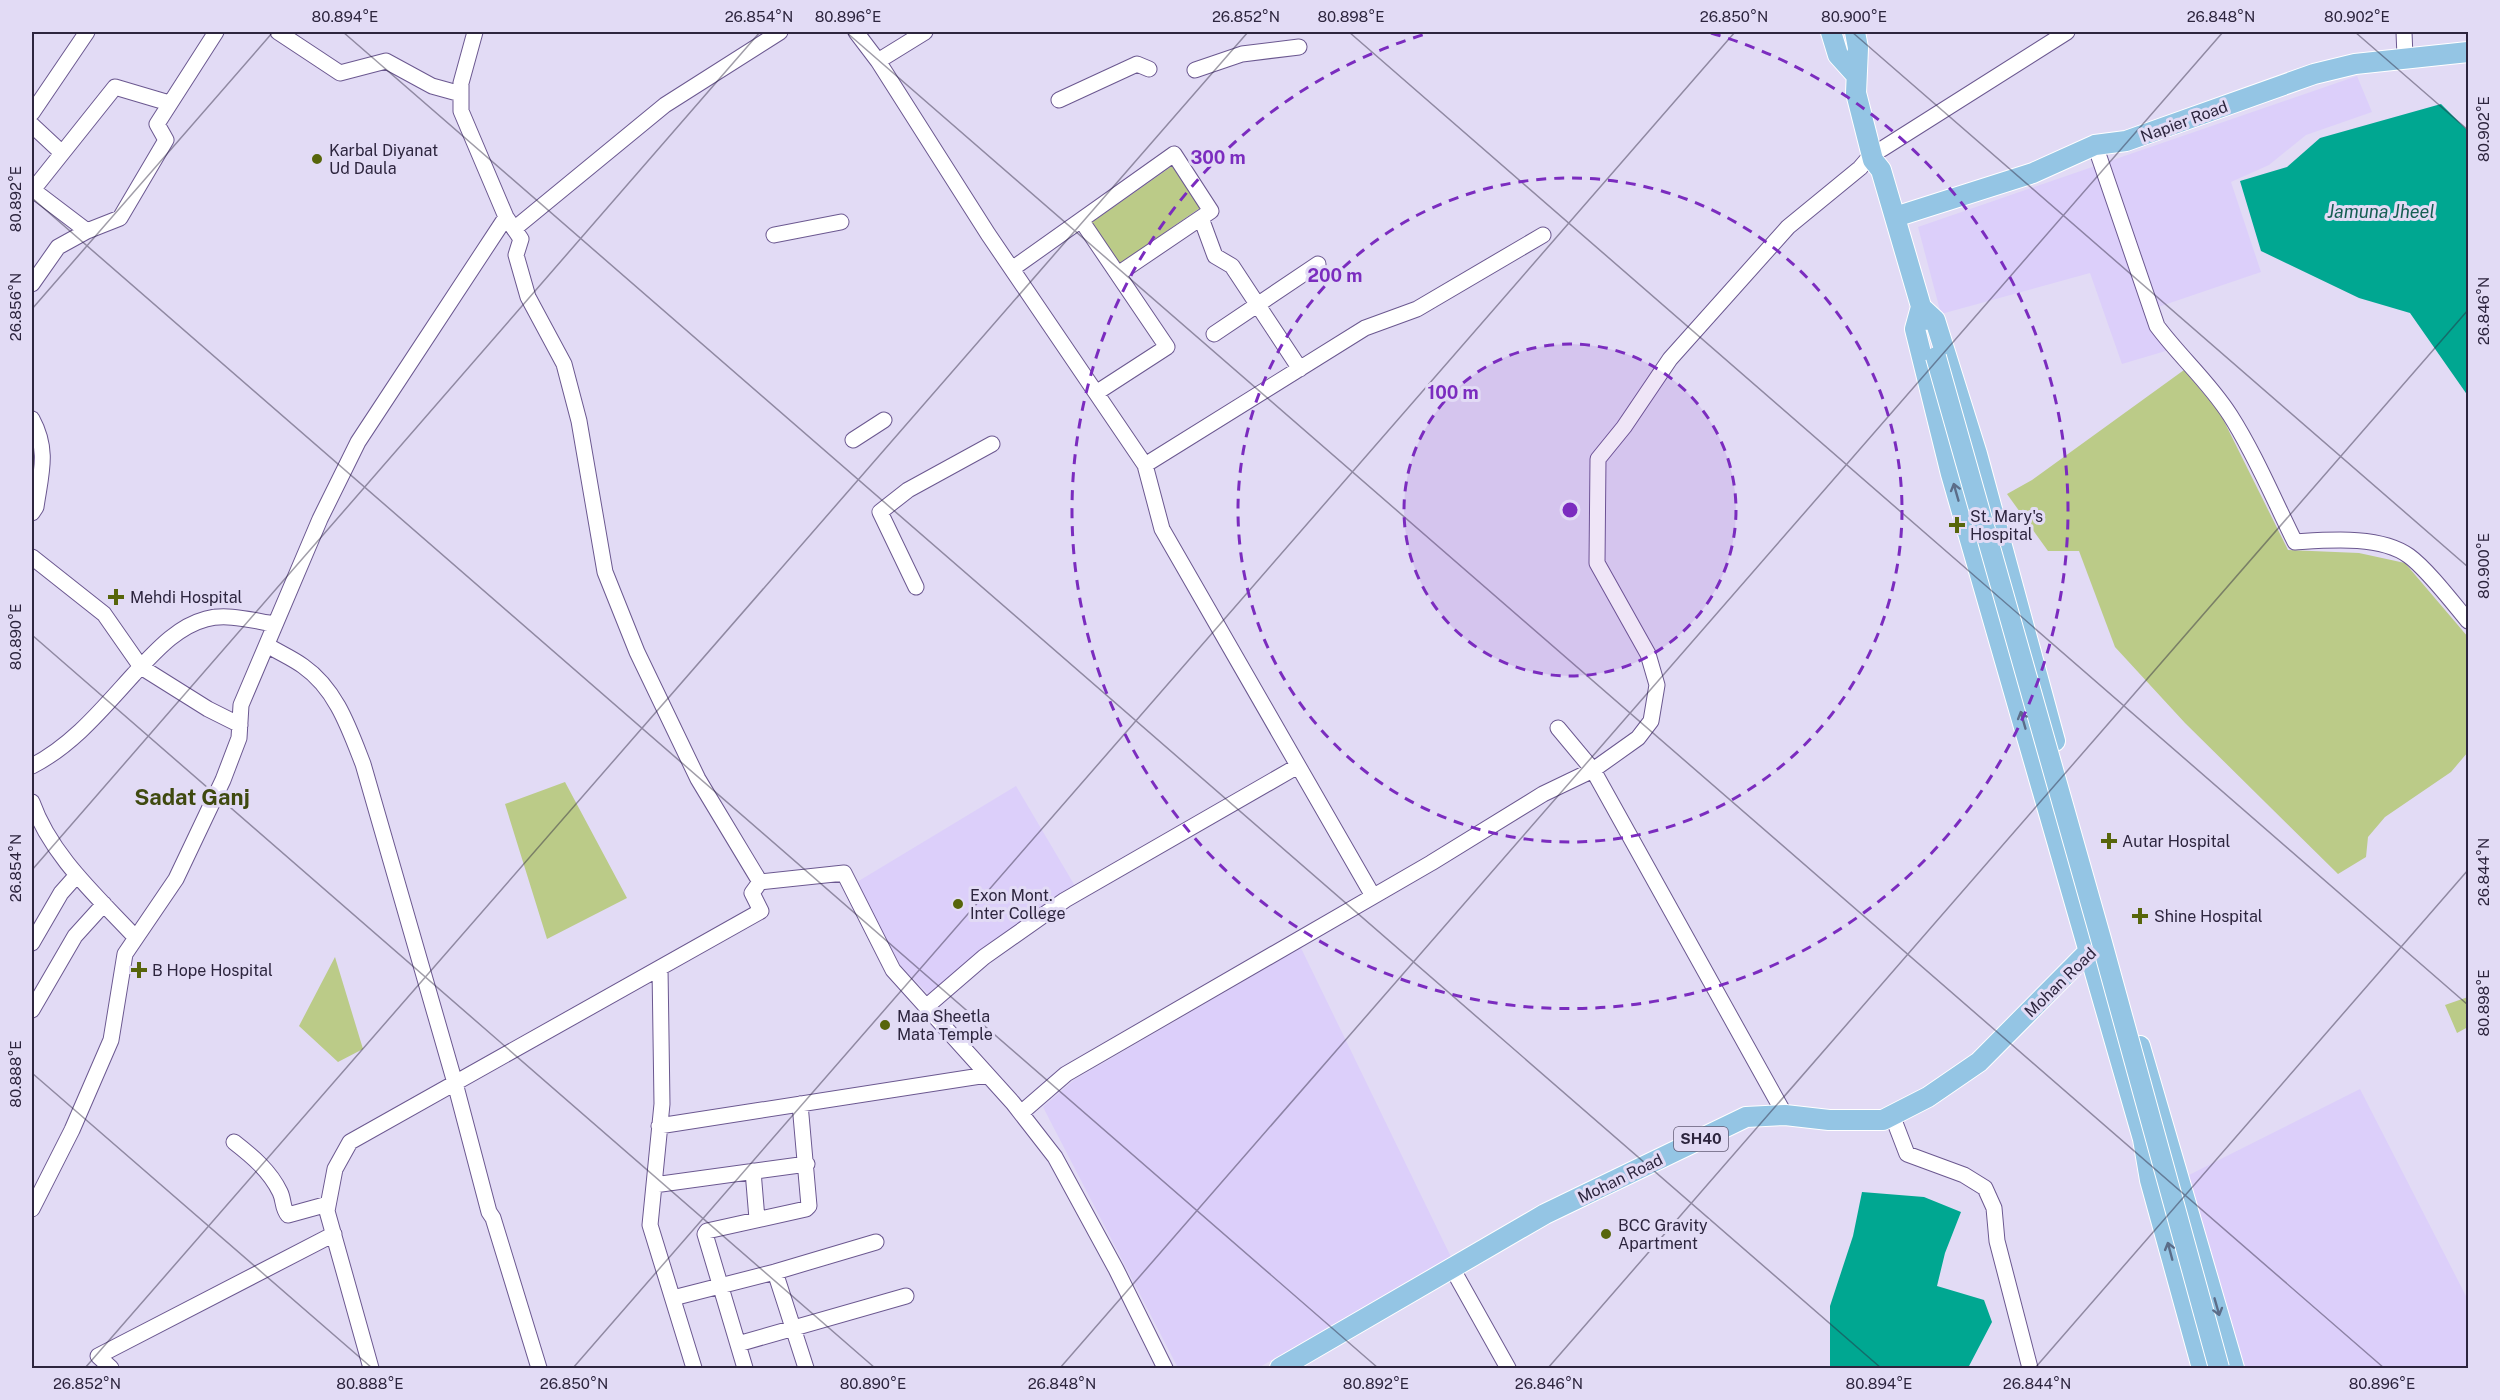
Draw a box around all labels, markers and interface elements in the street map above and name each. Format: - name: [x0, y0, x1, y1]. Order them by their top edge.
- text: 80.894°E: [312, 8, 378, 25]
- text: 26.854°N: [725, 8, 793, 25]
- text: 80.896°E: [815, 8, 881, 25]
- text: 26.852°N: [1212, 8, 1280, 25]
- text: 80.898°E: [1317, 8, 1385, 25]
- text: 26.850°N: [1700, 8, 1768, 25]
- text: 80.900°E: [1821, 8, 1887, 25]
- text: 26.848°N: [2187, 8, 2255, 25]
- text: 80.902°E: [2324, 8, 2390, 25]
- text: 80.902°E: [2475, 96, 2492, 162]
- street label: Napier Road: [2138, 97, 2230, 146]
- place label: Karbal Diyanat Ud Daula: [329, 141, 438, 178]
- text: 300 m: [1190, 147, 1246, 168]
- marker: Karbal Diyanat Ud Daula: [310, 152, 324, 166]
- text: 80.892°E: [7, 166, 24, 232]
- water label: Jamuna Jheel: [2327, 201, 2435, 222]
- text: 200 m: [1308, 265, 1362, 286]
- text: 26.856°N: [7, 273, 24, 341]
- text: 26.846°N: [2475, 277, 2492, 345]
- text: 100 m: [1427, 382, 1479, 403]
- one-way arrow: [1950, 483, 1961, 502]
- centre of rings: [1560, 500, 1580, 520]
- place label: St. Mary's Hospital: [1970, 507, 2043, 544]
- marker: St. Mary's Hospital: [1948, 516, 1966, 534]
- text: 80.900°E: [2475, 533, 2492, 599]
- marker: Mehdi Hospital: [107, 588, 125, 606]
- place label: Mehdi Hospital: [130, 588, 243, 607]
- text: 80.890°E: [7, 604, 24, 670]
- one-way arrow: [2017, 711, 2028, 730]
- district label: Sadat Ganj: [134, 784, 250, 810]
- marker: Autar Hospital: [2100, 832, 2118, 850]
- place label: Autar Hospital: [2122, 832, 2230, 851]
- text: 26.854°N: [7, 834, 24, 902]
- text: 26.844°N: [2475, 838, 2492, 906]
- place label: Exon Mont. Inter College: [970, 886, 1066, 923]
- marker: Exon Mont. Inter College: [951, 897, 965, 911]
- marker: Shine Hospital: [2131, 907, 2149, 925]
- place label: Shine Hospital: [2154, 907, 2263, 926]
- street label: Mohan Road: [2021, 944, 2100, 1021]
- marker: B Hope Hospital: [130, 961, 148, 979]
- place label: B Hope Hospital: [152, 961, 273, 980]
- text: 80.898°E: [2475, 969, 2492, 1037]
- place label: Maa Sheetla Mata Temple: [897, 1007, 993, 1044]
- marker: Maa Sheetla Mata Temple: [878, 1018, 892, 1032]
- text: 80.888°E: [7, 1040, 24, 1108]
- road number: SH40: [1674, 1127, 1728, 1151]
- street label: Mohan Road: [1575, 1150, 1666, 1207]
- place label: BCC Gravity Apartment: [1618, 1216, 1708, 1253]
- marker: BCC Gravity Apartment: [1599, 1227, 1613, 1241]
- one-way arrow: [2164, 1242, 2175, 1261]
- one-way arrow: [2211, 1297, 2223, 1316]
- text: 26.852°N: [53, 1375, 121, 1392]
- text: 80.888°E: [336, 1375, 404, 1392]
- text: 26.850°N: [540, 1375, 608, 1392]
- text: 80.890°E: [840, 1375, 906, 1392]
- text: 26.848°N: [1028, 1375, 1096, 1392]
- text: 80.892°E: [1343, 1375, 1409, 1392]
- text: 26.846°N: [1515, 1375, 1583, 1392]
- text: 80.894°E: [1846, 1375, 1912, 1392]
- text: 26.844°N: [2003, 1375, 2071, 1392]
- text: 80.896°E: [2349, 1375, 2415, 1392]

